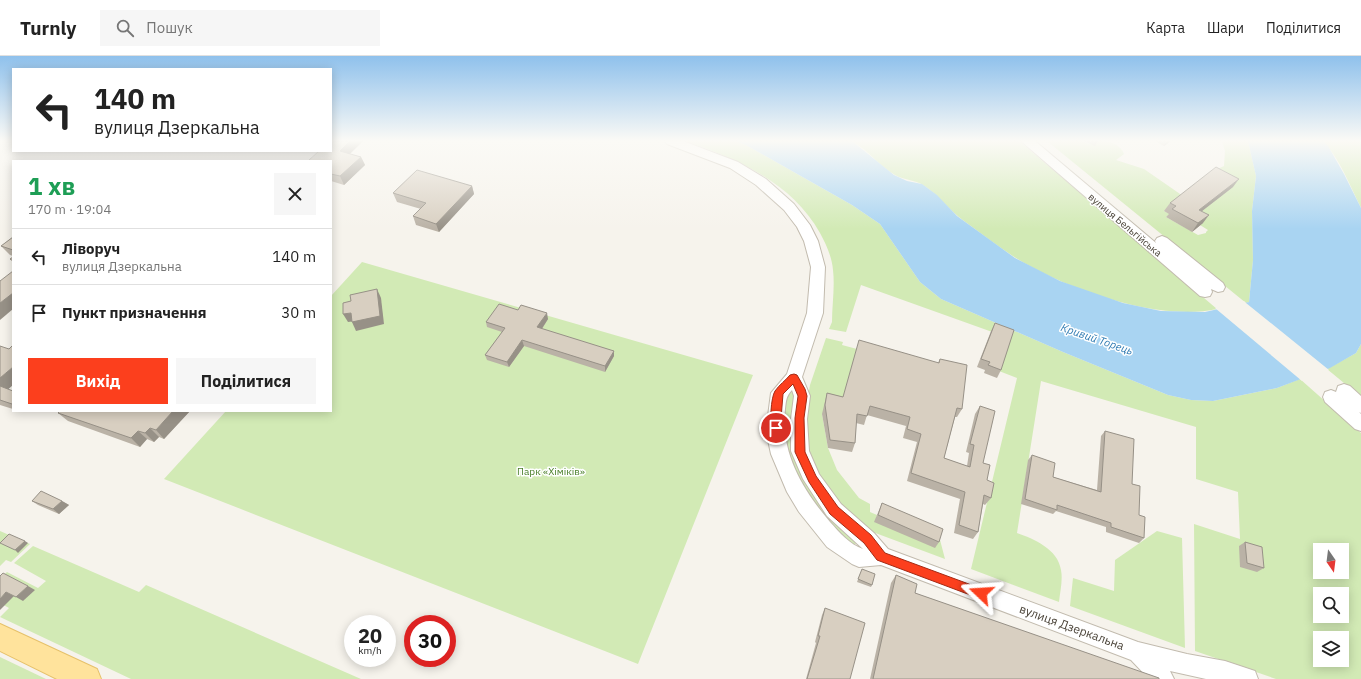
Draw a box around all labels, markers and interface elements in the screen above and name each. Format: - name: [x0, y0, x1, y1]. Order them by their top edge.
- search box: [100, 10, 380, 46]
- text: Turnly: [20, 16, 76, 40]
- icon: search: [114, 17, 136, 39]
- text: Пошук: [146, 18, 193, 37]
- text: Карта: [1146, 19, 1185, 37]
- text: Шари: [1207, 19, 1244, 37]
- text: Поділитися: [1266, 19, 1341, 37]
- text: 140 m: [94, 80, 176, 117]
- icon: left: [28, 84, 80, 136]
- text: вулиця Дзеркальна: [94, 116, 260, 139]
- text: 1 хв: [28, 170, 75, 202]
- button: close: [274, 173, 316, 215]
- street label: вулиця Бельгійська: [1086, 190, 1165, 260]
- text: 170 m · 19:04: [28, 201, 111, 218]
- text: Ліворуч: [62, 239, 120, 258]
- icon: left: [28, 246, 50, 268]
- text: 140 m: [272, 247, 316, 266]
- text: вулиця Дзеркальна: [62, 258, 182, 275]
- icon: arrive: [28, 302, 50, 324]
- text: Пункт призначення: [62, 303, 207, 322]
- text: 30 m: [281, 303, 316, 322]
- water label: Кривий Торець: [1059, 320, 1135, 358]
- button: Вихід: [28, 358, 168, 404]
- button: Поділитися: [176, 358, 316, 404]
- pin: [759, 411, 793, 445]
- icon: arrive: [765, 417, 787, 439]
- park label: Парк «Хіміків»: [517, 465, 585, 478]
- north arrow: [1313, 543, 1349, 579]
- map controls: [1313, 543, 1349, 667]
- position arrow: [960, 572, 1002, 614]
- button: search: [1313, 587, 1349, 623]
- street label: вулиця Дзеркальна: [1018, 601, 1127, 653]
- speed limit sign: 30: [404, 615, 456, 667]
- text: 20: [358, 622, 382, 649]
- button: layers: [1313, 631, 1349, 667]
- text: km/h: [358, 644, 382, 657]

